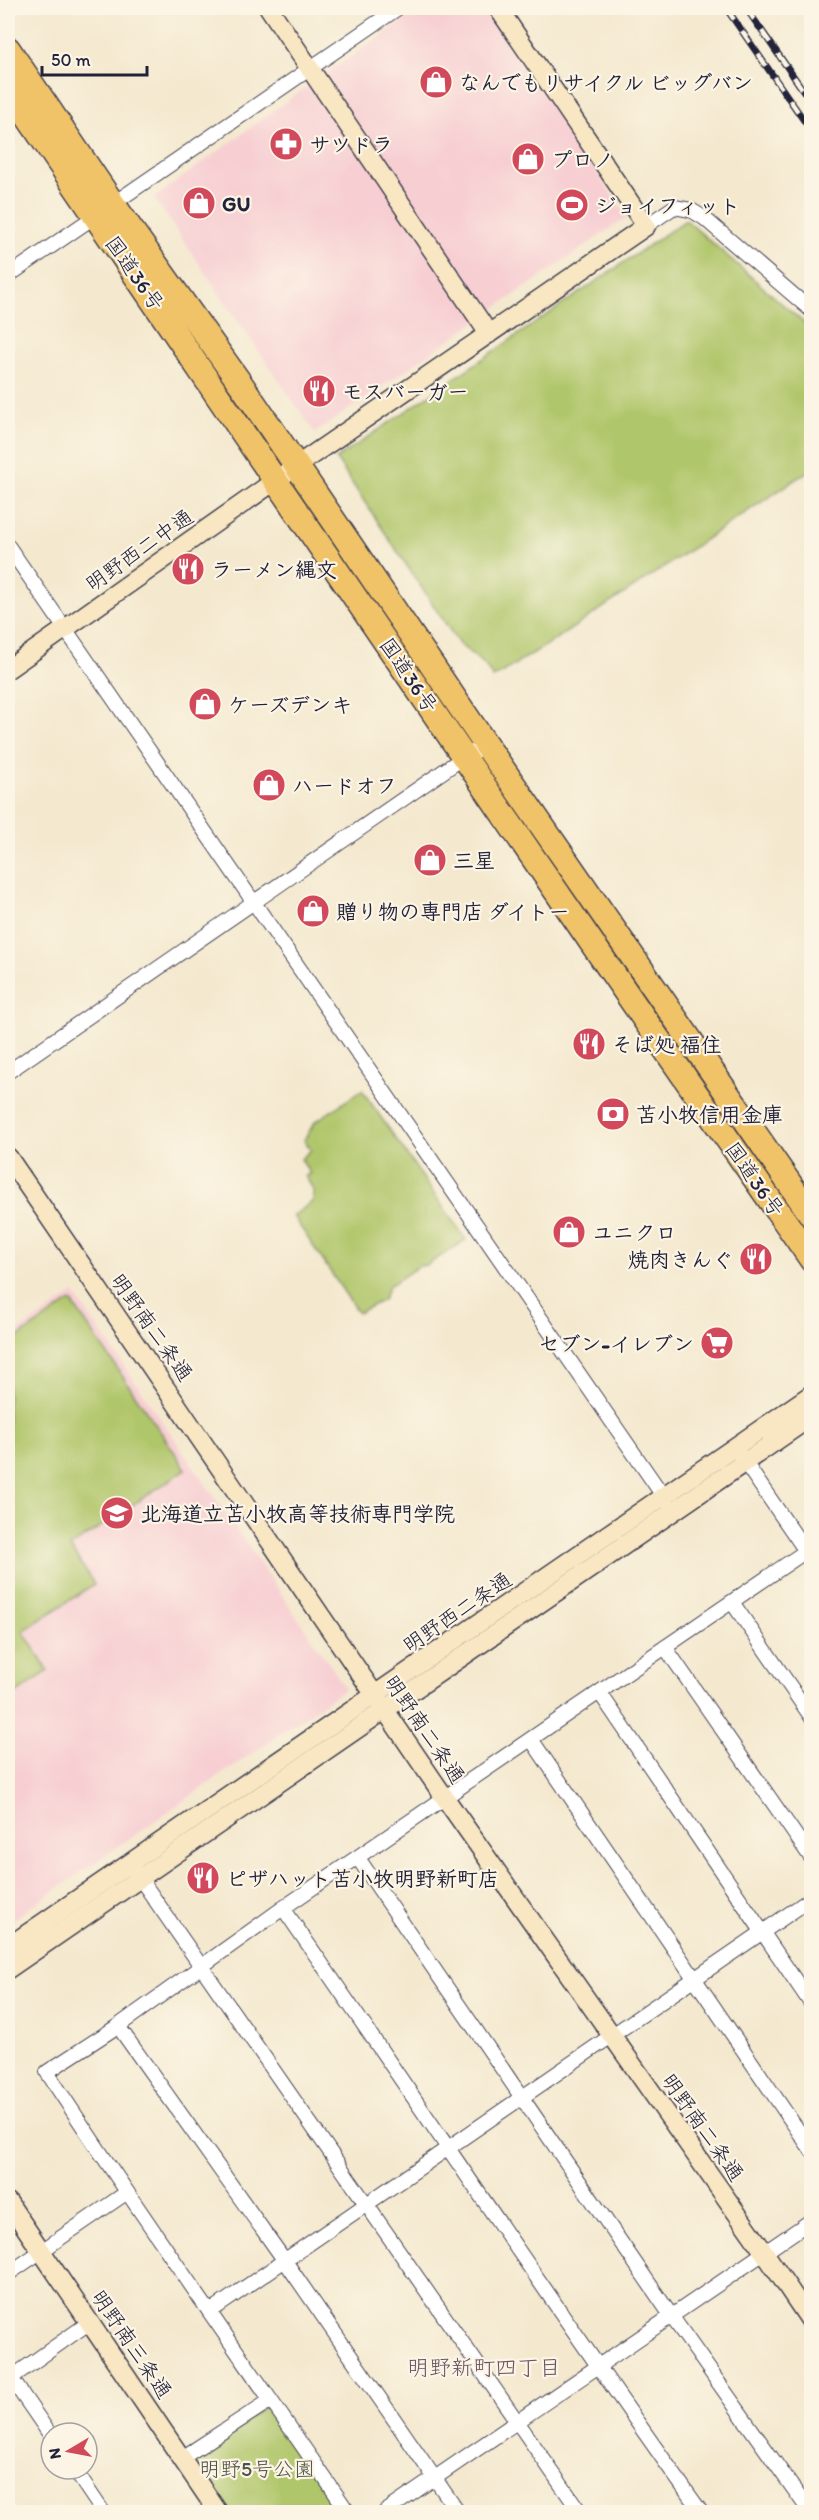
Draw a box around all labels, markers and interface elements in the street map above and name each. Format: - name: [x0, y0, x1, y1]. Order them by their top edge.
- scale bar: [42, 39, 147, 77]
- text: 50 m: [51, 49, 91, 71]
- shop icon: なんでもリサイクル ビッグバン: [418, 64, 454, 100]
- place label: なんでもリサイクル ビッグバン: [459, 70, 753, 95]
- pharmacy icon: サツドラ: [268, 126, 304, 162]
- place label: サツドラ: [309, 132, 393, 157]
- shop icon: プロノ: [510, 141, 546, 177]
- place label: プロノ: [551, 147, 614, 172]
- shop icon: GU: [181, 185, 217, 221]
- sports icon: ジョイフィット: [554, 187, 590, 223]
- place label: GU: [222, 191, 250, 216]
- place label: ジョイフィット: [595, 193, 740, 218]
- street label: 国道36号: [100, 231, 170, 315]
- restaurant icon: モスバーガー: [301, 373, 337, 409]
- place label: モスバーガー: [342, 379, 468, 404]
- street label: 明野西二中通: [80, 504, 198, 596]
- restaurant icon: ラーメン縄文: [170, 551, 206, 587]
- place label: ラーメン縄文: [211, 557, 337, 582]
- street label: 国道36号: [375, 633, 443, 717]
- shop icon: ケーズデンキ: [187, 686, 223, 722]
- place label: ケーズデンキ: [228, 692, 352, 717]
- shop icon: ハードオフ: [251, 767, 287, 803]
- place label: ハードオフ: [292, 773, 397, 798]
- shop icon: 三星: [412, 842, 448, 878]
- place label: 三星: [453, 848, 495, 873]
- shop icon: 贈り物の専門店 ダイトー: [295, 893, 331, 929]
- place label: 贈り物の専門店 ダイトー: [336, 899, 570, 924]
- restaurant icon: そば処 福住: [571, 1026, 607, 1062]
- place label: そば処 福住: [612, 1032, 722, 1057]
- bank icon: 苫小牧信用金庫: [595, 1096, 631, 1132]
- place label: 苫小牧信用金庫: [636, 1102, 783, 1127]
- street label: 国道36号: [720, 1137, 790, 1221]
- shop icon: ユニクロ: [551, 1214, 587, 1250]
- place label: ユニクロ: [592, 1220, 676, 1245]
- restaurant icon: 焼肉きんぐ: [738, 1241, 774, 1277]
- place label: 焼肉きんぐ: [628, 1247, 733, 1272]
- street label: 明野南二条通: [106, 1268, 198, 1386]
- supermarket icon: セブン-イレブン: [699, 1325, 735, 1361]
- place label: セブン-イレブン: [539, 1331, 694, 1356]
- school or university icon: 北海道立苫小牧高等技術専門学院: [99, 1495, 135, 1531]
- place label: 北海道立苫小牧高等技術専門学院: [140, 1501, 455, 1526]
- street label: 明野西二条通: [398, 1566, 516, 1658]
- street label: 明野南二条通: [379, 1670, 471, 1788]
- restaurant icon: ピザハット苫小牧明野新町店: [185, 1860, 221, 1896]
- place label: ピザハット苫小牧明野新町店: [226, 1866, 499, 1891]
- street label: 明野南二条通: [657, 2068, 749, 2186]
- street label: 明野南三条通: [86, 2285, 178, 2403]
- district label: 明野新町四丁目: [407, 2354, 561, 2381]
- north arrow: [39, 2421, 99, 2481]
- text: N: [44, 2447, 65, 2460]
- park label: 明野5号公園: [199, 2456, 315, 2481]

